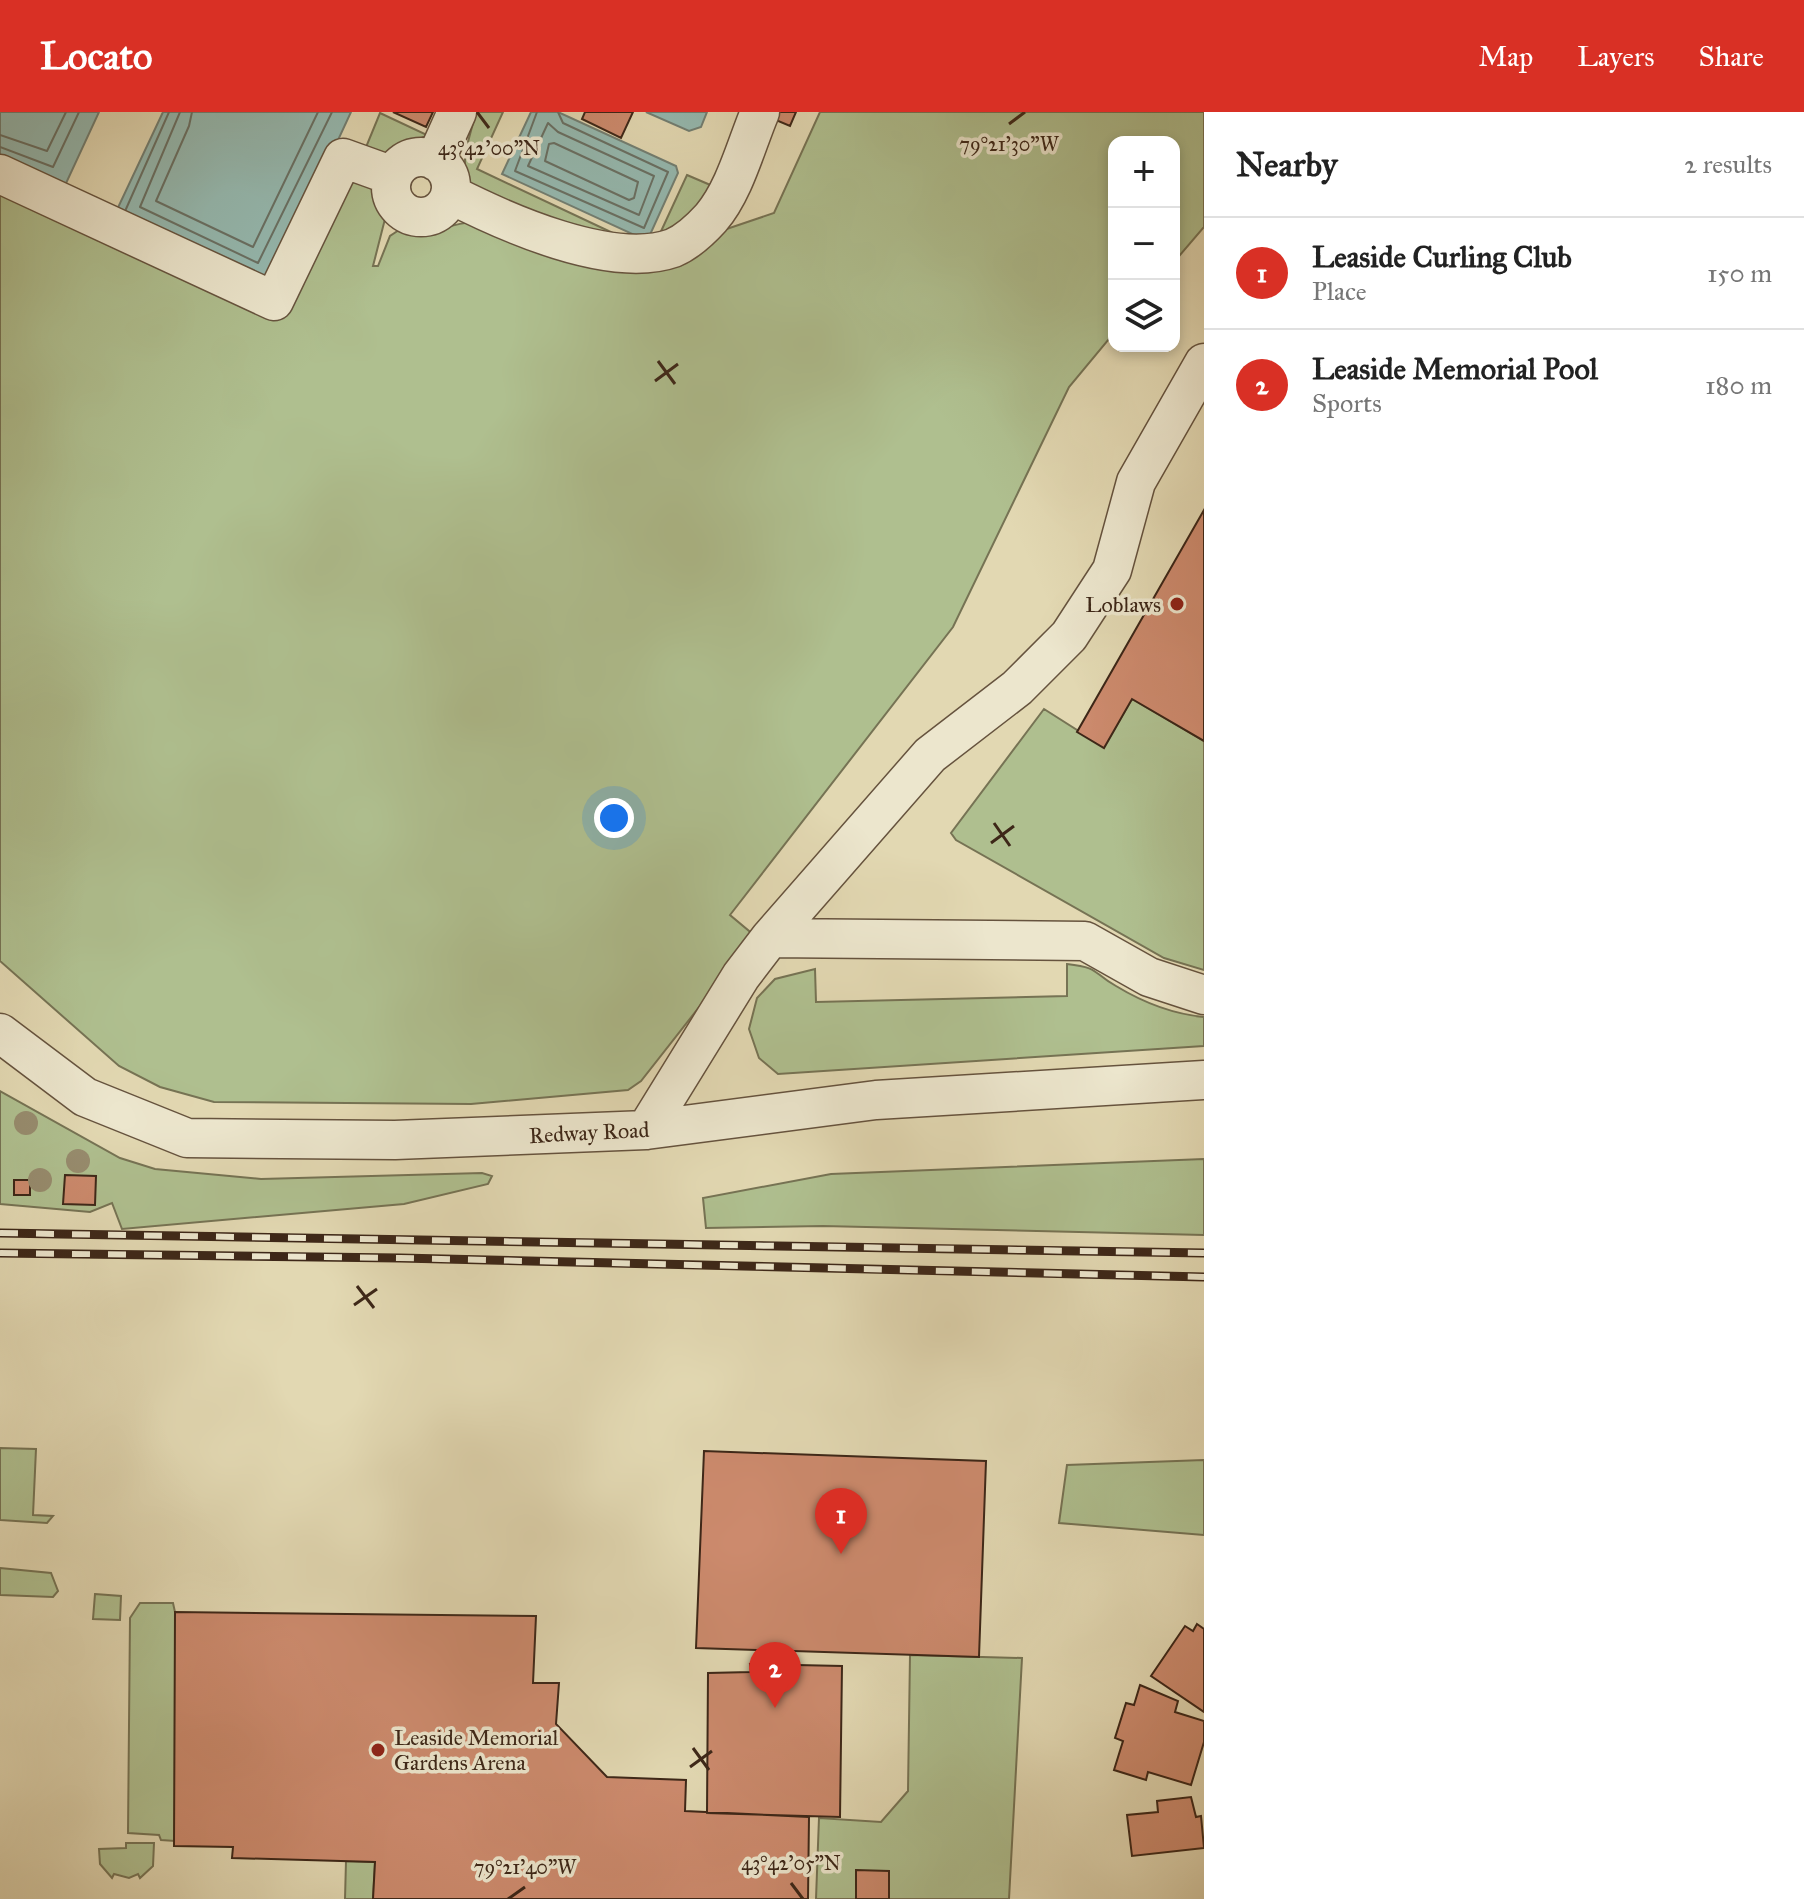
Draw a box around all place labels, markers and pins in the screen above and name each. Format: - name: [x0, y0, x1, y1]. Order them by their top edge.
- place label: Loblaws: [1085, 591, 1161, 618]
- marker: Loblaws: [1168, 595, 1186, 613]
- pin: 1: [815, 1488, 867, 1554]
- pin: 2: [749, 1642, 801, 1708]
- place label: Leaside Memorial Gardens Arena: [394, 1724, 558, 1776]
- marker: Leaside Memorial Gardens Arena: [369, 1741, 387, 1759]

